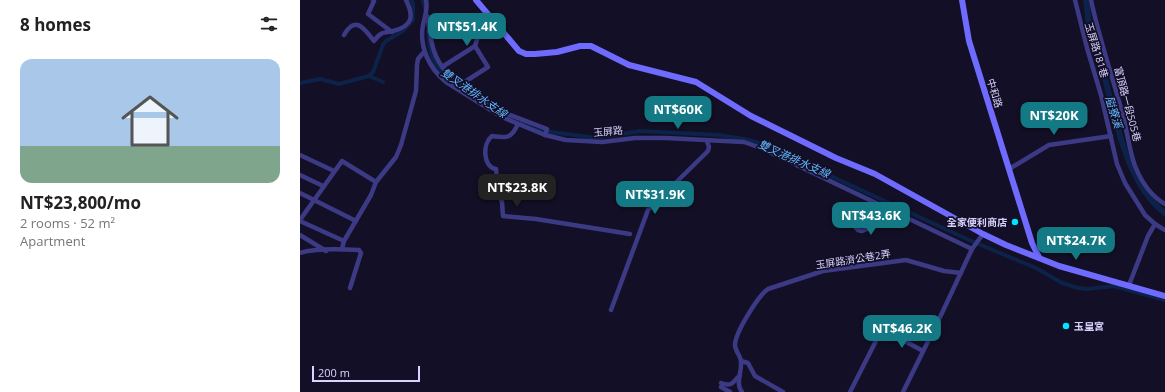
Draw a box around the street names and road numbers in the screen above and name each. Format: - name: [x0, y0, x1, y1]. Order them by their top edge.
- street label: 玉屏路181巷: [1082, 21, 1112, 79]
- street label: 富頂路一段505巷: [1111, 65, 1145, 143]
- street label: 中和路: [984, 77, 1006, 109]
- street label: 玉屏路: [592, 123, 624, 139]
- street label: 玉屏路濟公巷2弄: [815, 246, 891, 272]

